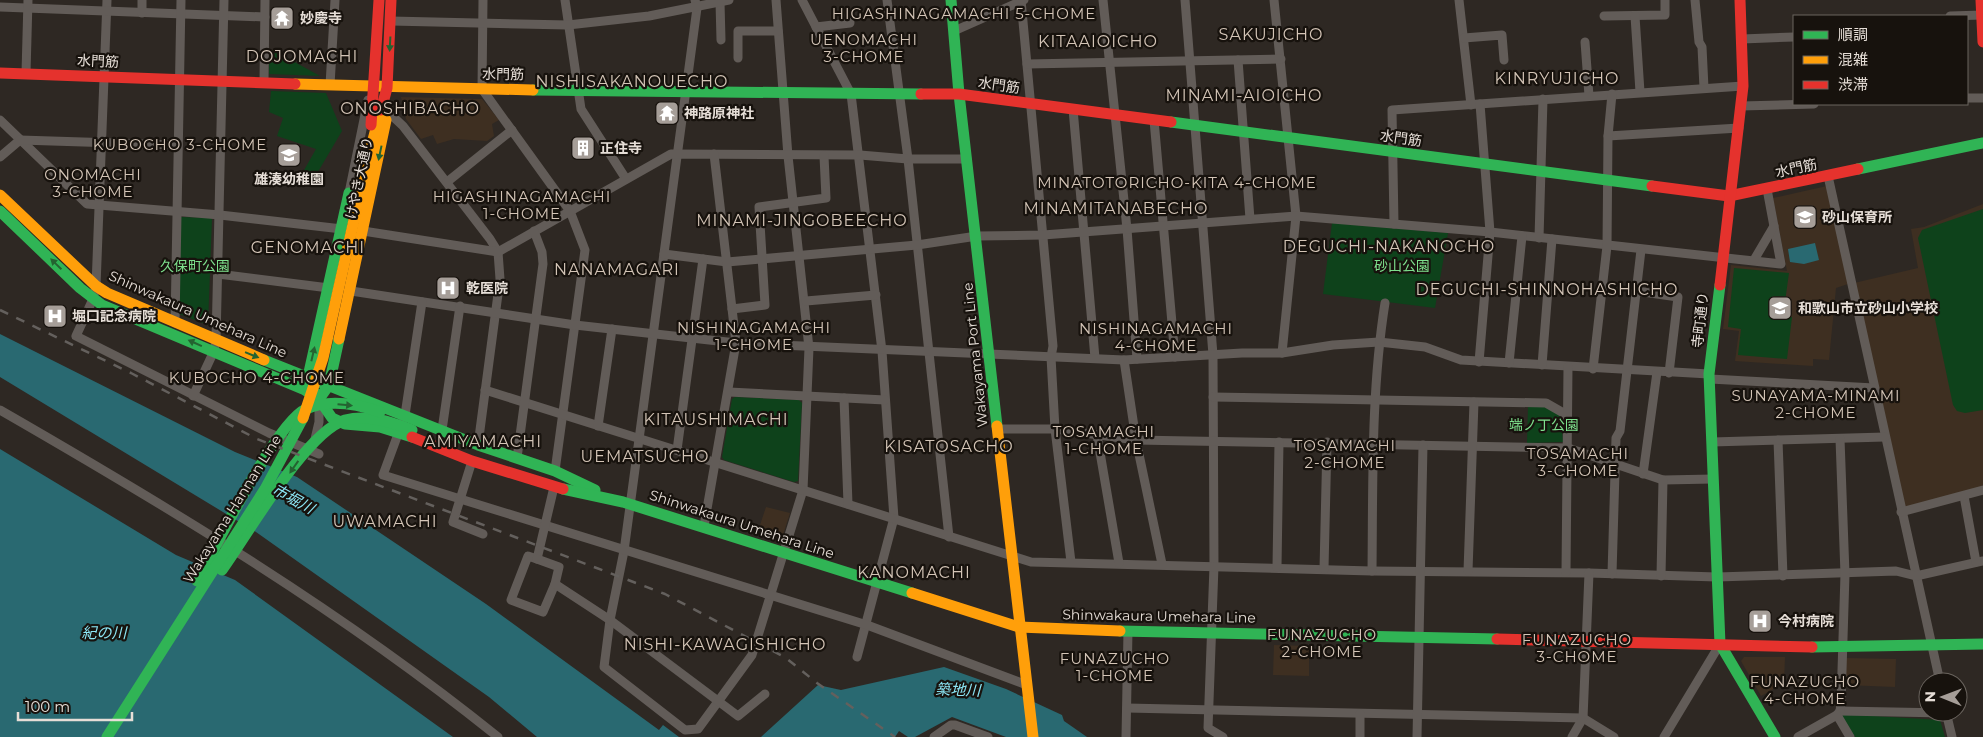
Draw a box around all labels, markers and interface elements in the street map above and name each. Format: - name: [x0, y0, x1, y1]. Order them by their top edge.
- district label: HIGASHINAGAMACHI 5-CHOME: [832, 4, 1096, 23]
- temple icon: 妙慶寺: [269, 5, 295, 31]
- place label: 妙慶寺: [300, 9, 342, 27]
- legend: [1793, 15, 1968, 105]
- district label: SAKUJICHO: [1219, 25, 1323, 44]
- text: 順調: [1838, 25, 1868, 44]
- district label: UENOMACHI 3-CHOME: [810, 30, 918, 66]
- district label: KITAAIOICHO: [1038, 32, 1158, 51]
- one-way arrow: [386, 36, 394, 52]
- district label: DOJOMACHI: [246, 47, 358, 66]
- text: 混雑: [1838, 50, 1868, 69]
- street label: 水門筋: [77, 51, 119, 71]
- street label: 水門筋: [482, 65, 524, 83]
- district label: KINRYUJICHO: [1495, 69, 1619, 88]
- district label: NISHISAKANOUECHO: [536, 72, 728, 91]
- street label: 水門筋: [977, 73, 1021, 97]
- text: 渋滞: [1838, 75, 1868, 94]
- district label: MINAMI-AIOICHO: [1166, 86, 1322, 105]
- district label: ONOSHIBACHO: [340, 99, 480, 118]
- temple icon: 神路原神社: [654, 100, 680, 126]
- place label: 神路原神社: [684, 104, 754, 122]
- street label: 水門筋: [1379, 126, 1423, 150]
- district label: KUBOCHO 3-CHOME: [93, 135, 267, 154]
- street label: けやき大通り: [341, 135, 377, 221]
- building icon: 正住寺: [570, 135, 596, 161]
- place label: 正住寺: [600, 139, 642, 157]
- school or university icon: 雄湊幼稚園: [276, 142, 302, 168]
- one-way arrow: [376, 146, 384, 161]
- street label: 水門筋: [1774, 155, 1818, 181]
- district label: ONOMACHI 3-CHOME: [44, 165, 142, 201]
- place label: 雄湊幼稚園: [254, 170, 324, 188]
- district label: MINATOTORICHO-KITA 4-CHOME: [1037, 173, 1317, 192]
- district label: HIGASHINAGAMACHI 1-CHOME: [433, 187, 611, 223]
- district label: MINAMITANABECHO: [1024, 199, 1208, 218]
- school or university icon: 砂山保育所: [1792, 204, 1818, 230]
- place label: 砂山保育所: [1822, 208, 1892, 226]
- district label: MINAMI-JINGOBEECHO: [696, 211, 908, 230]
- district label: DEGUCHI-NAKANOCHO: [1283, 237, 1495, 256]
- district label: GENOMACHI: [251, 238, 365, 257]
- park label: 久保町公園: [160, 257, 230, 275]
- park label: 砂山公園: [1374, 257, 1430, 275]
- one-way arrow: [50, 258, 62, 270]
- district label: NANAMAGARI: [554, 260, 680, 279]
- street label: Shinwakaura Umehara Line: [106, 266, 290, 362]
- hospital icon: 乾医院: [435, 275, 461, 301]
- place label: 乾医院: [466, 279, 508, 297]
- district label: DEGUCHI-SHINNOHASHICHO: [1416, 280, 1679, 299]
- street label: Wakayama Port Line: [958, 282, 992, 428]
- street label: 寺町通り: [1688, 291, 1712, 349]
- school or university icon: 和歌山市立砂山小学校: [1767, 295, 1793, 321]
- place label: 和歌山市立砂山小学校: [1798, 299, 1938, 317]
- hospital icon: 堀口記念病院: [42, 303, 68, 329]
- place label: 堀口記念病院: [72, 307, 156, 325]
- district label: NISHINAGAMACHI 1-CHOME: [677, 318, 831, 354]
- district label: NISHINAGAMACHI 4-CHOME: [1079, 319, 1233, 355]
- one-way arrow: [188, 338, 202, 346]
- one-way arrow: [309, 346, 317, 361]
- one-way arrow: [245, 352, 260, 359]
- district label: KUBOCHO 4-CHOME: [169, 368, 345, 387]
- district label: SUNAYAMA-MINAMI 2-CHOME: [1731, 386, 1901, 422]
- one-way arrow: [338, 401, 354, 409]
- district label: KITAUSHIMACHI: [643, 410, 789, 429]
- park label: 端ノ丁公園: [1509, 416, 1579, 434]
- district label: TOSAMACHI 1-CHOME: [1053, 422, 1155, 458]
- street label: Wakayama Hannan Line: [179, 432, 285, 586]
- district label: AMIYAMACHI: [424, 432, 542, 451]
- district label: TOSAMACHI 2-CHOME: [1294, 436, 1396, 472]
- district label: KISATOSACHO: [884, 437, 1014, 456]
- district label: TOSAMACHI 3-CHOME: [1527, 444, 1629, 480]
- district label: UEMATSUCHO: [581, 447, 709, 466]
- one-way arrow: [289, 460, 299, 474]
- water label: 市堀川: [269, 479, 319, 519]
- street label: Shinwakaura Umehara Line: [647, 486, 837, 562]
- district label: UWAMACHI: [332, 512, 438, 531]
- district label: KANOMACHI: [857, 563, 971, 582]
- street label: Shinwakaura Umehara Line: [1062, 605, 1256, 627]
- hospital icon: 今村病院: [1747, 608, 1773, 634]
- place label: 今村病院: [1778, 612, 1834, 630]
- water label: 紀の川: [81, 623, 128, 642]
- district label: FUNAZUCHO 2-CHOME: [1267, 625, 1377, 661]
- district label: FUNAZUCHO 3-CHOME: [1522, 630, 1632, 666]
- district label: NISHI-KAWAGISHICHO: [624, 635, 826, 654]
- district label: FUNAZUCHO 1-CHOME: [1060, 649, 1170, 685]
- district label: FUNAZUCHO 4-CHOME: [1750, 672, 1860, 708]
- north arrow: [1918, 672, 1968, 722]
- water label: 築地川: [935, 679, 983, 700]
- scale bar: [18, 690, 131, 722]
- text: N: [1921, 691, 1939, 703]
- text: 100 m: [25, 697, 70, 716]

